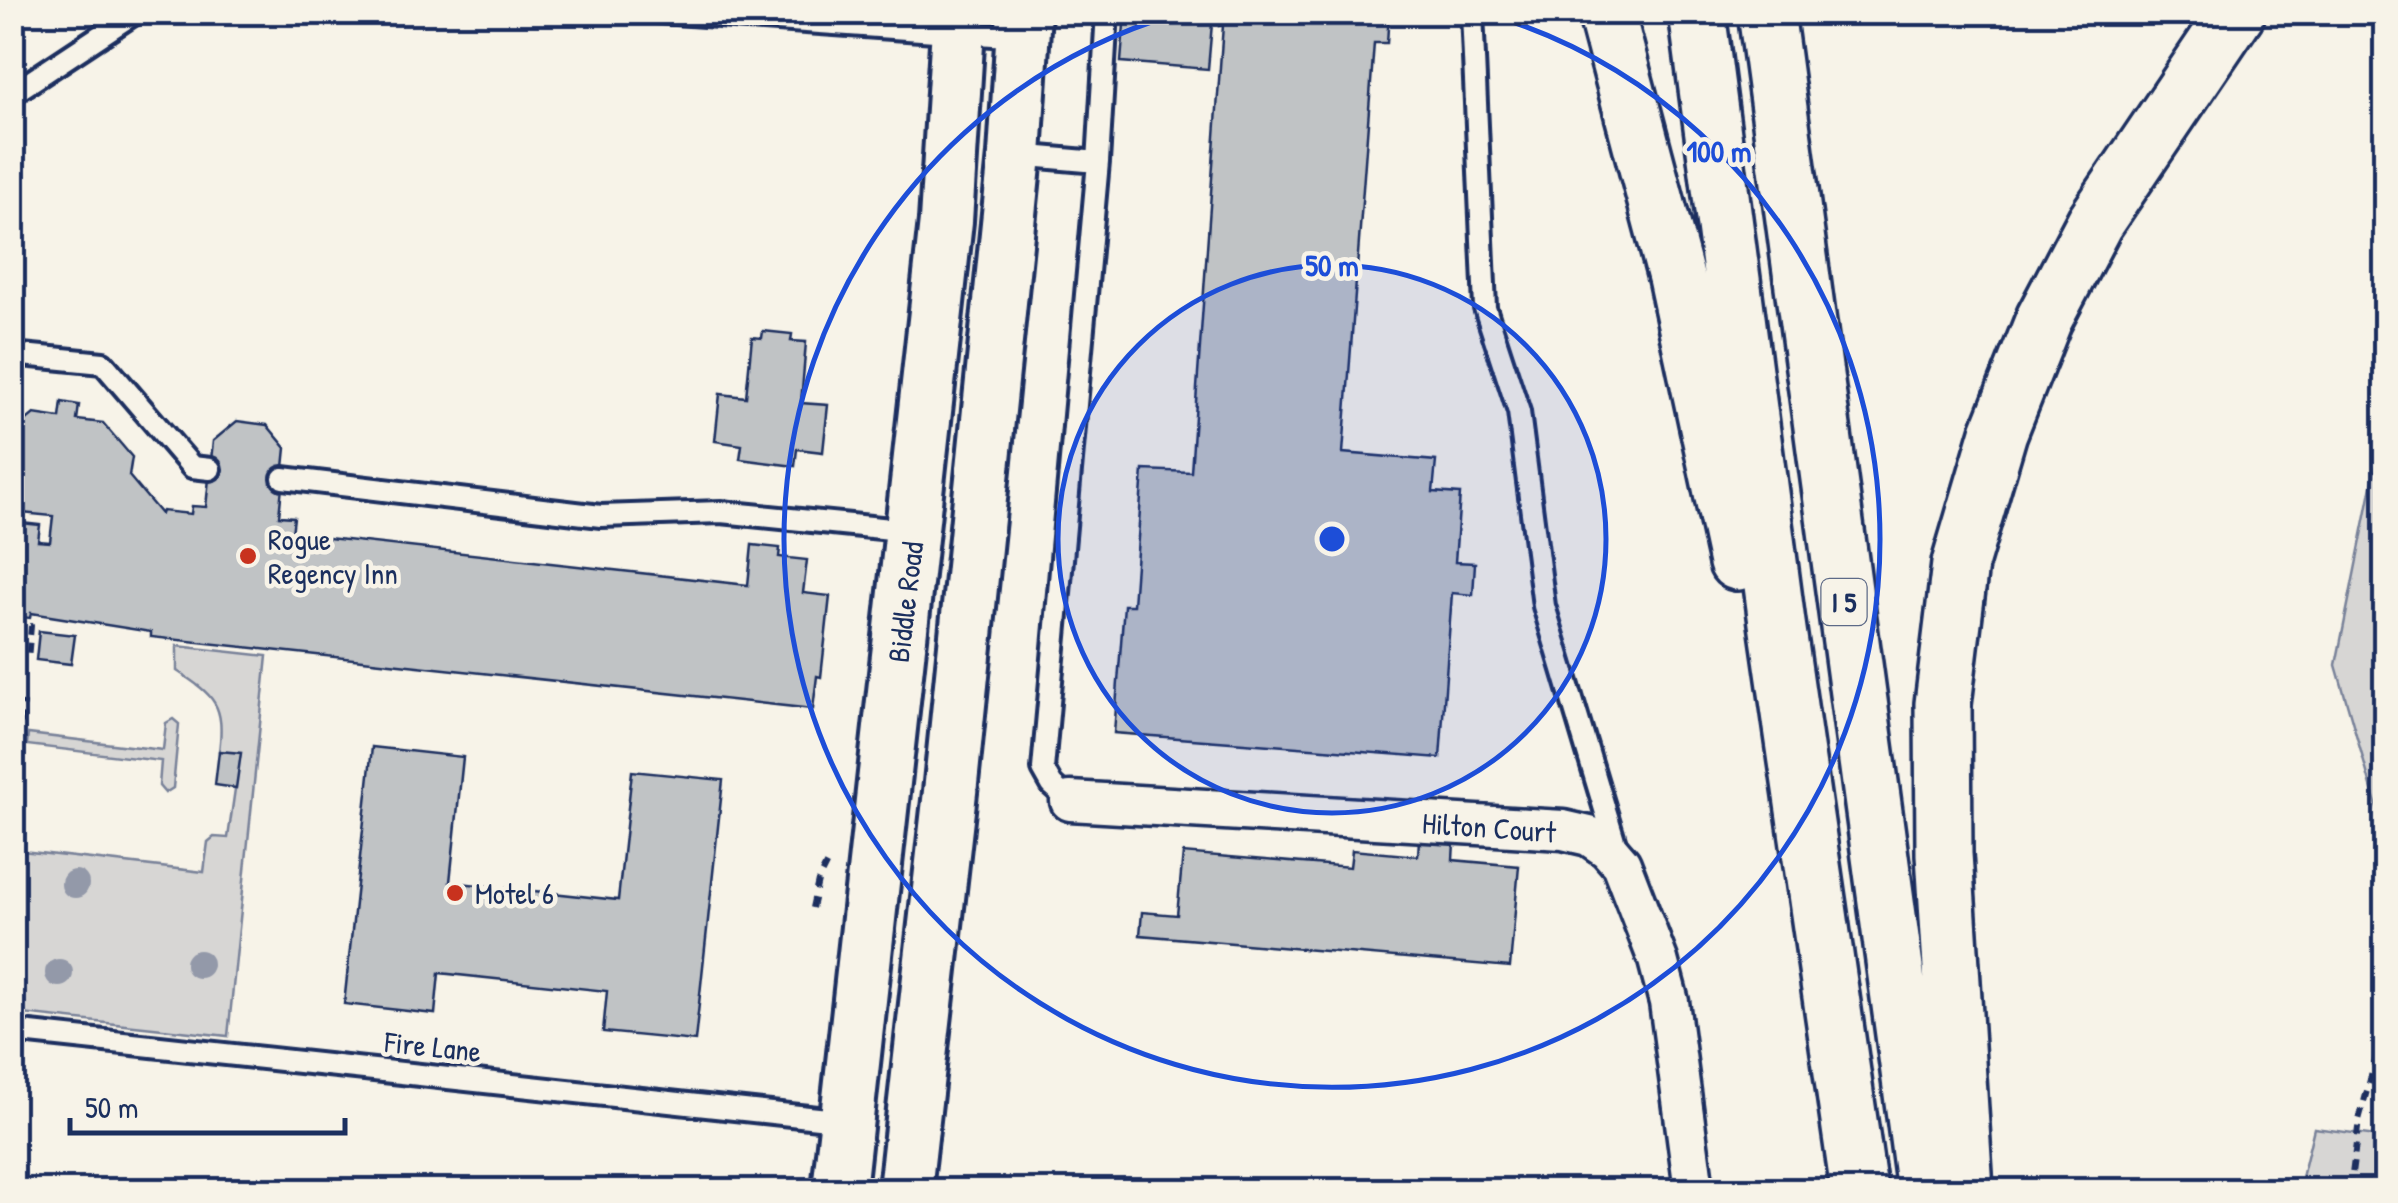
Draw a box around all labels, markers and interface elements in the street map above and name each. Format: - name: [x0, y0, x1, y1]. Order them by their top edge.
- text: 100 m: [1686, 131, 1752, 171]
- text: 50 m: [1305, 245, 1359, 285]
- place label: Rogue Regency Inn: [268, 519, 398, 593]
- centre of rings: [1314, 521, 1350, 557]
- street label: Biddle Road: [878, 539, 932, 665]
- marker: Rogue Regency Inn: [237, 545, 259, 567]
- road number: I 5: [1822, 579, 1866, 625]
- street label: Hilton Court: [1421, 802, 1558, 852]
- place label: Motel 6: [475, 873, 554, 913]
- marker: Motel 6: [444, 882, 466, 904]
- street label: Fire Lane: [382, 1021, 483, 1071]
- scale bar: [70, 1073, 345, 1135]
- text: 50 m: [85, 1087, 138, 1127]

